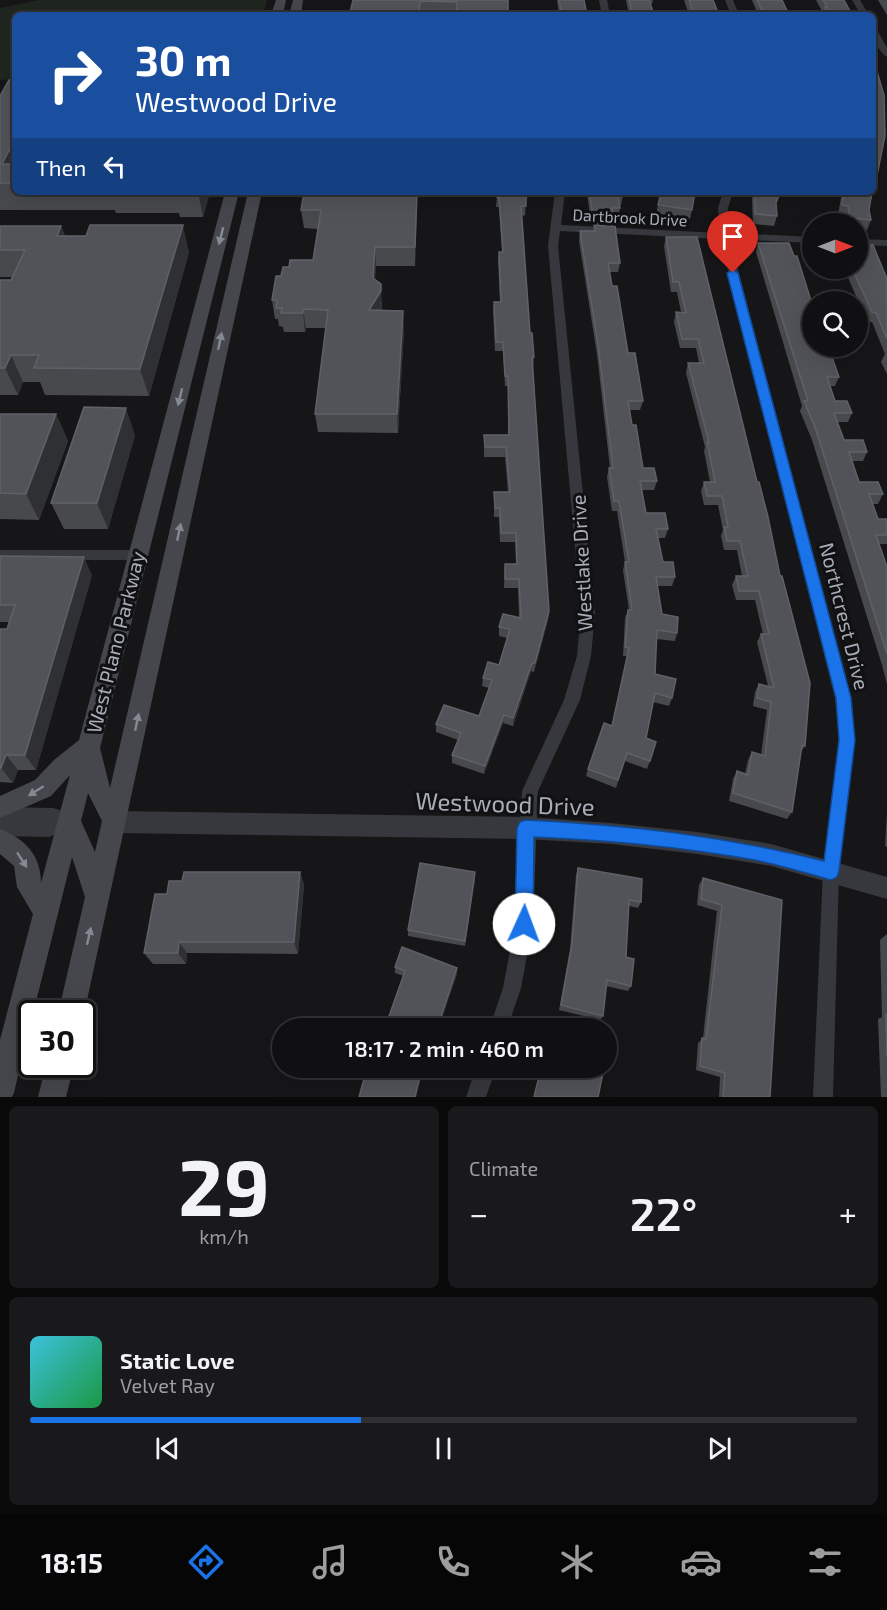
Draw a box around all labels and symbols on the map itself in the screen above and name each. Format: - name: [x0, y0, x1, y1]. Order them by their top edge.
- street label: Dartbrook Drive: [572, 205, 688, 229]
- pin: [707, 211, 758, 273]
- north arrow: [802, 213, 868, 279]
- one-way arrow: [216, 226, 226, 245]
- one-way arrow: [216, 332, 226, 351]
- one-way arrow: [175, 388, 185, 406]
- street label: Westlake Drive: [565, 494, 597, 632]
- one-way arrow: [175, 522, 184, 541]
- street label: Northcrest Drive: [815, 540, 875, 692]
- street label: West Plano Parkway: [81, 548, 149, 735]
- one-way arrow: [133, 713, 142, 732]
- street label: Westwood Drive: [415, 785, 595, 821]
- one-way arrow: [28, 786, 44, 797]
- one-way arrow: [16, 851, 27, 868]
- position arrow: [492, 892, 556, 956]
- one-way arrow: [85, 927, 94, 946]
- speed limit sign: 30: [18, 1000, 96, 1078]

